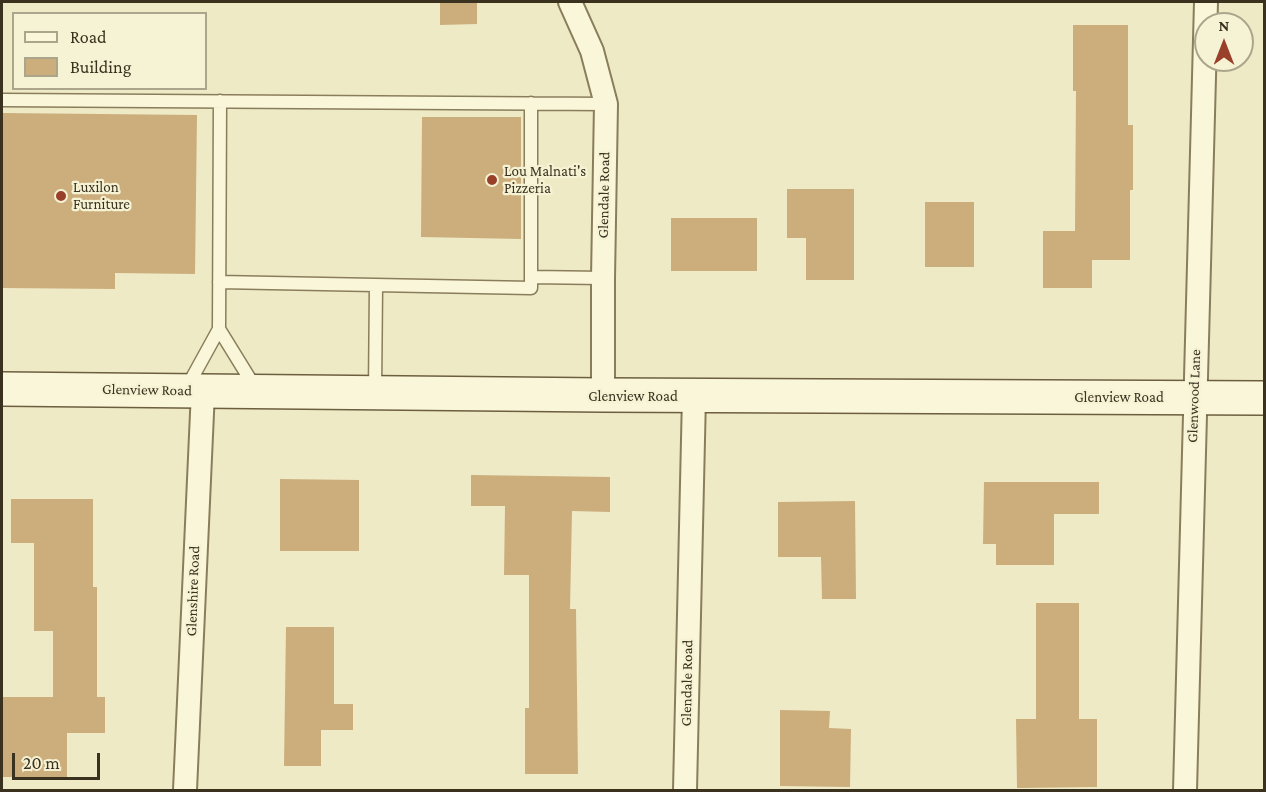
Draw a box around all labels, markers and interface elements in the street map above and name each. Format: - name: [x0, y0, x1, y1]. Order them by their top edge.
- legend: [12, 12, 207, 90]
- north arrow: [1194, 12, 1254, 72]
- text: N: [1219, 17, 1229, 34]
- text: Road: [70, 27, 107, 47]
- text: Building: [70, 57, 131, 77]
- street label: Glendale Road: [594, 152, 614, 238]
- place label: Lou Malnati's Pizzeria: [504, 162, 586, 197]
- marker: Lou Malnati's Pizzeria: [485, 173, 499, 187]
- place label: Luxilon Furniture: [73, 178, 130, 213]
- marker: Luxilon Furniture: [54, 189, 68, 203]
- street label: Glenwood Lane: [1183, 349, 1205, 443]
- street label: Glenview Road: [102, 380, 192, 400]
- street label: Glenview Road: [588, 387, 678, 405]
- street label: Glenview Road: [1074, 388, 1164, 406]
- street label: Glenshire Road: [182, 545, 204, 637]
- street label: Glendale Road: [677, 640, 697, 726]
- scale bar: [15, 741, 104, 779]
- text: 20 m: [23, 753, 60, 773]

